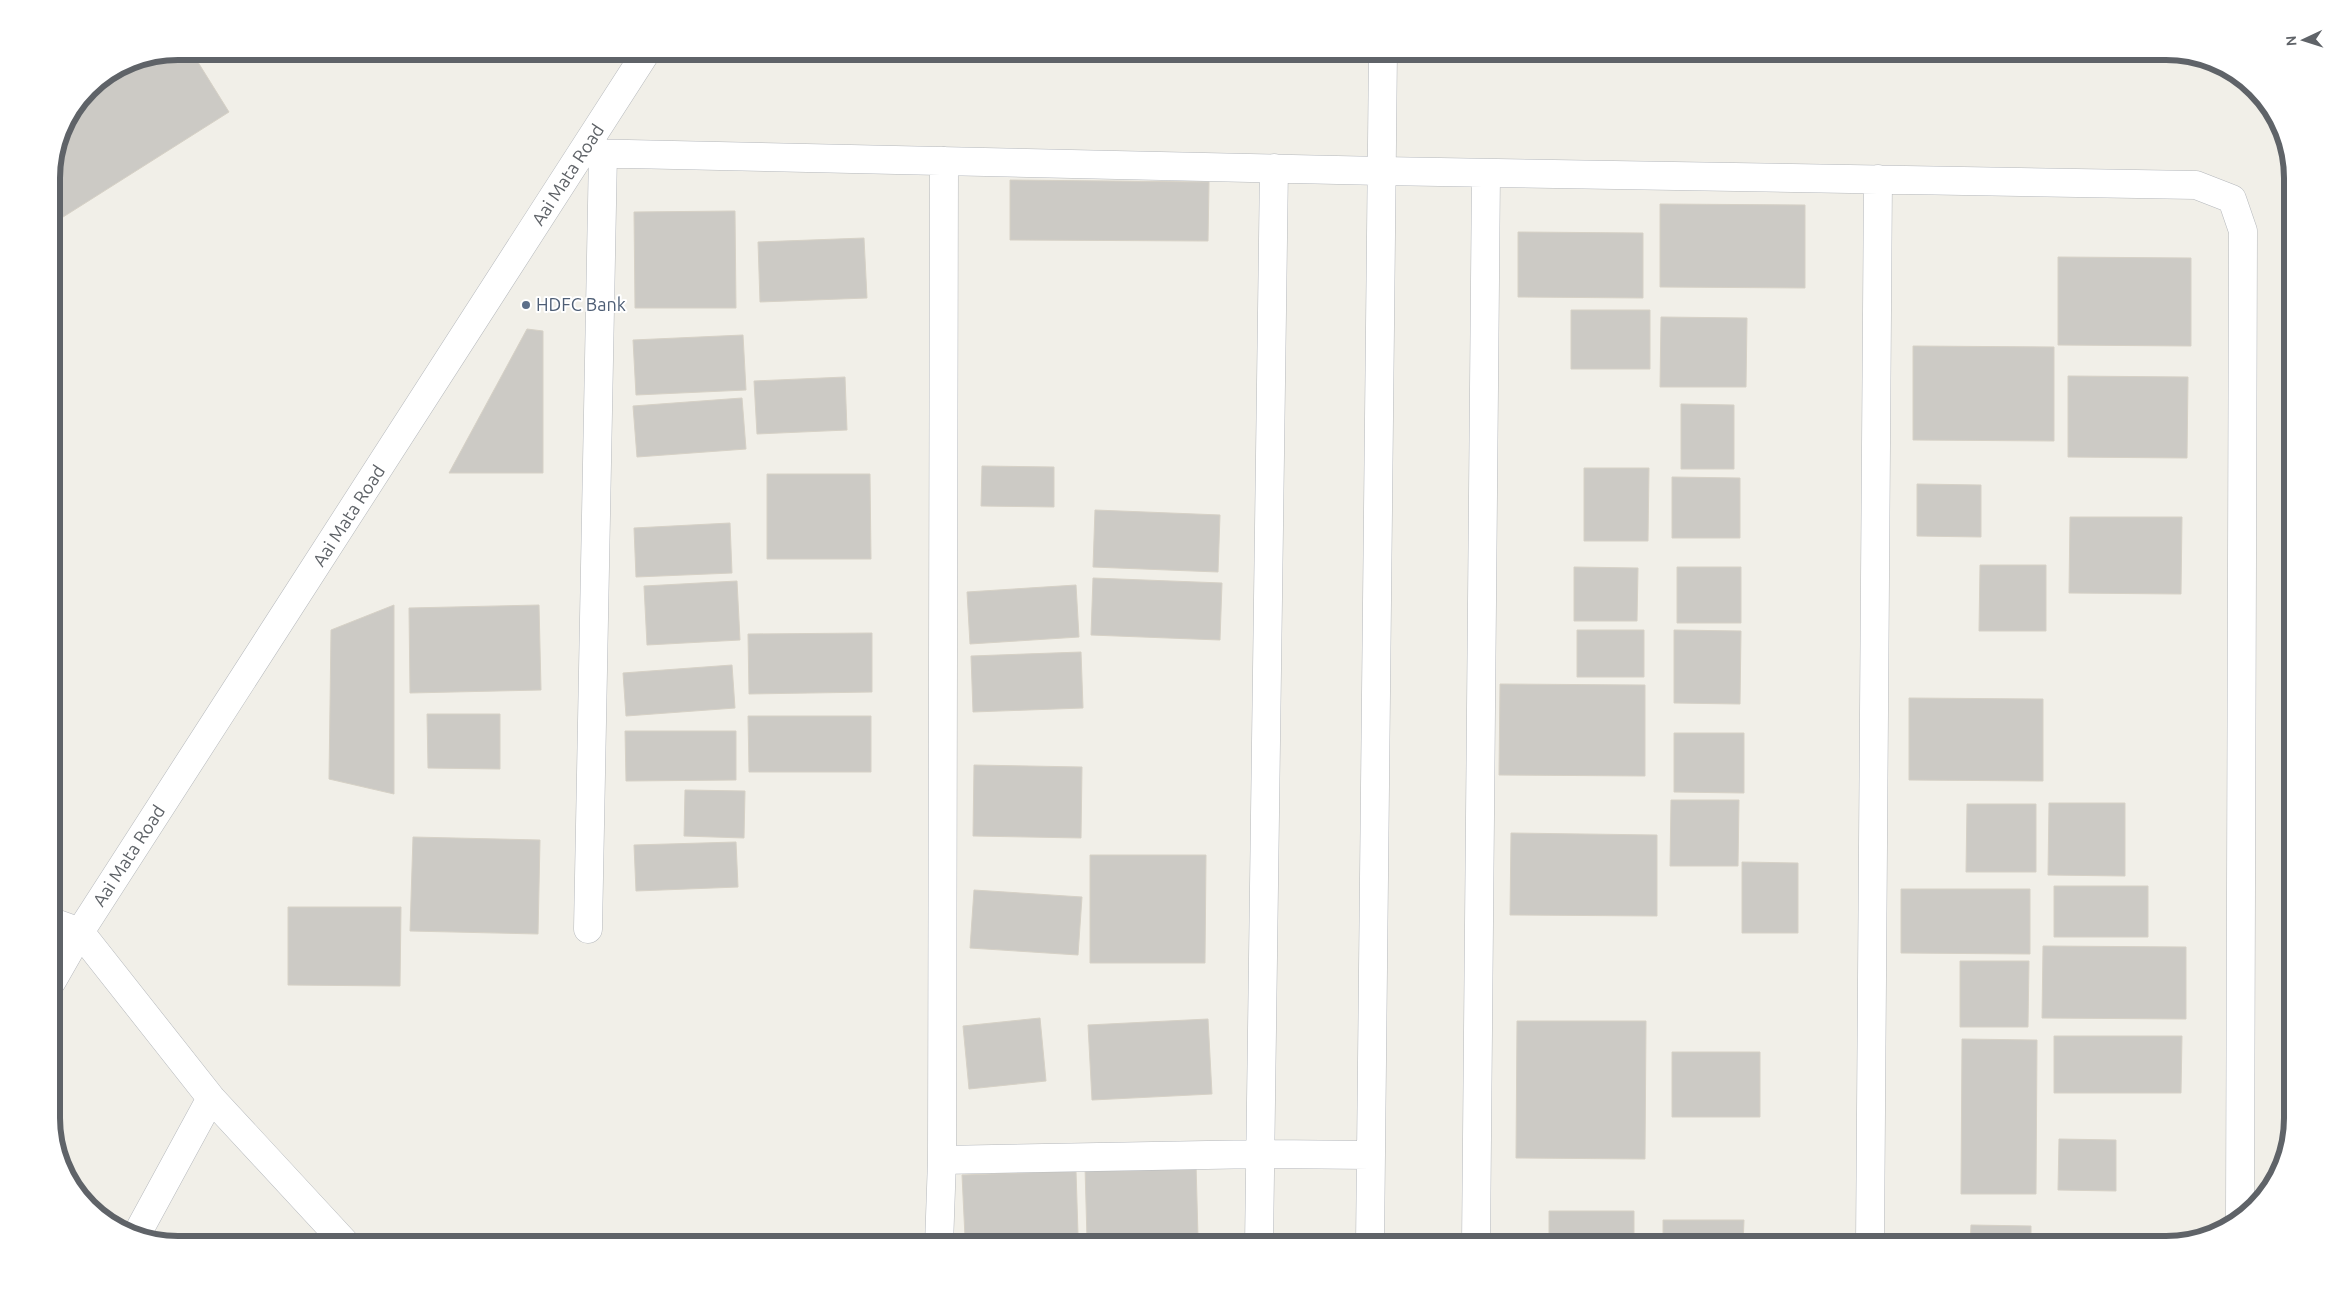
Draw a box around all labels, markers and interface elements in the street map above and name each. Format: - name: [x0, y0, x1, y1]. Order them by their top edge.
- north arrow: [2279, 15, 2329, 65]
- text: N: [2283, 35, 2299, 47]
- street label: Aai Mata Road: [527, 120, 607, 229]
- place label: HDFC Bank: [536, 294, 626, 314]
- marker: HDFC Bank: [520, 299, 532, 311]
- street label: Aai Mata Road: [308, 461, 388, 570]
- street label: Aai Mata Road: [88, 801, 168, 910]

